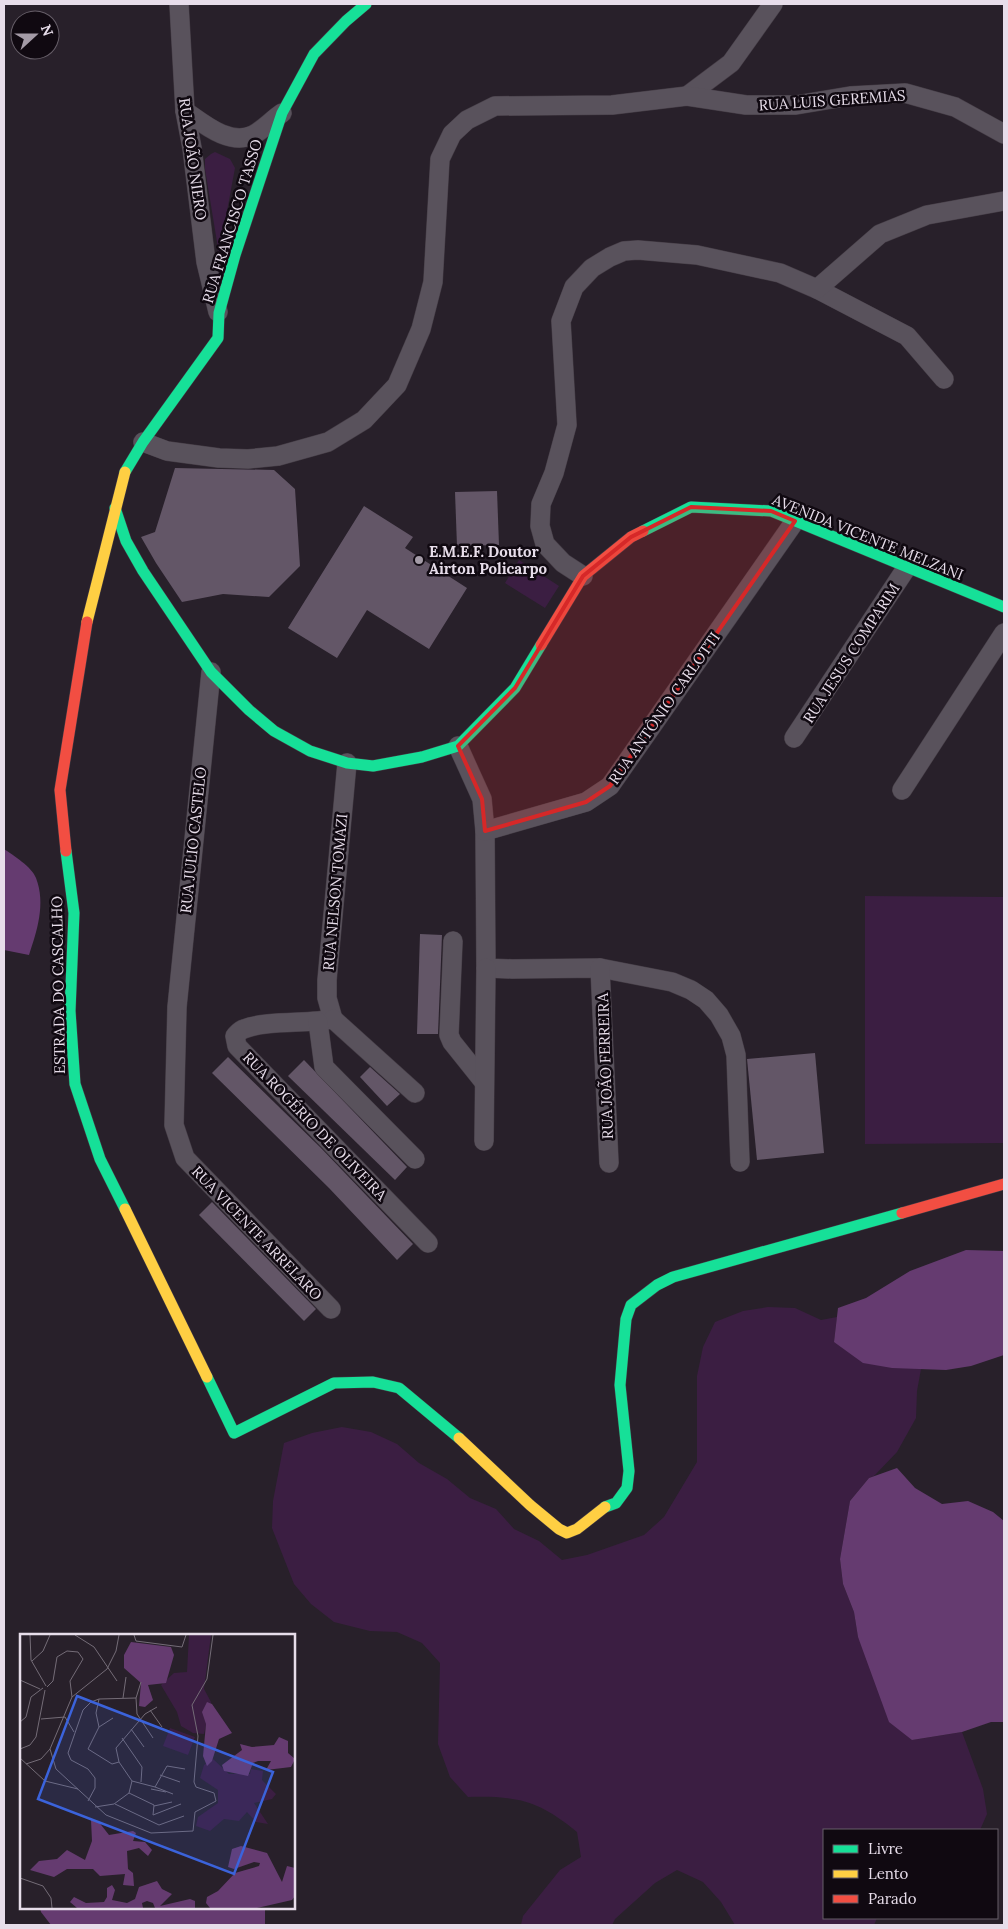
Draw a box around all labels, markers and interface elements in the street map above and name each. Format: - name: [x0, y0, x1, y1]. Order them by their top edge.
- north arrow: [10, 10, 60, 60]
- text: N: [37, 22, 58, 39]
- street label: RUA LUIS GEREMIAS: [758, 85, 906, 115]
- street label: RUA JOÃO NIERO: [175, 97, 211, 221]
- street label: RUA FRANCISCO TASSO: [198, 137, 266, 305]
- street label: AVENIDA VICENTE MELZANI: [769, 490, 966, 584]
- place label: E.M.E.F. Doutor Airton Policarpo: [429, 542, 547, 578]
- marker: E.M.E.F. Doutor Airton Policarpo: [413, 554, 425, 566]
- street label: RUA JESUS COMPARIM: [799, 579, 903, 727]
- street label: RUA ANTÔNIO CARLOTTI: [604, 628, 724, 788]
- street label: RUA JULIO CASTELO: [176, 766, 210, 914]
- street label: RUA NELSON TOMAZI: [319, 813, 351, 971]
- street label: ESTRADA DO CASCALHO: [47, 896, 69, 1074]
- street label: RUA JOÃO FERREIRA: [593, 992, 617, 1139]
- street label: RUA ROGÉRIO DE OLIVEIRA: [239, 1048, 391, 1205]
- street label: RUA VICENTE ARRELARO: [188, 1162, 326, 1304]
- inset map: [20, 1634, 295, 1909]
- legend: [823, 1829, 998, 1919]
- text: Livre: [868, 1839, 903, 1858]
- text: Lento: [868, 1864, 909, 1883]
- text: Parado: [868, 1889, 917, 1908]

